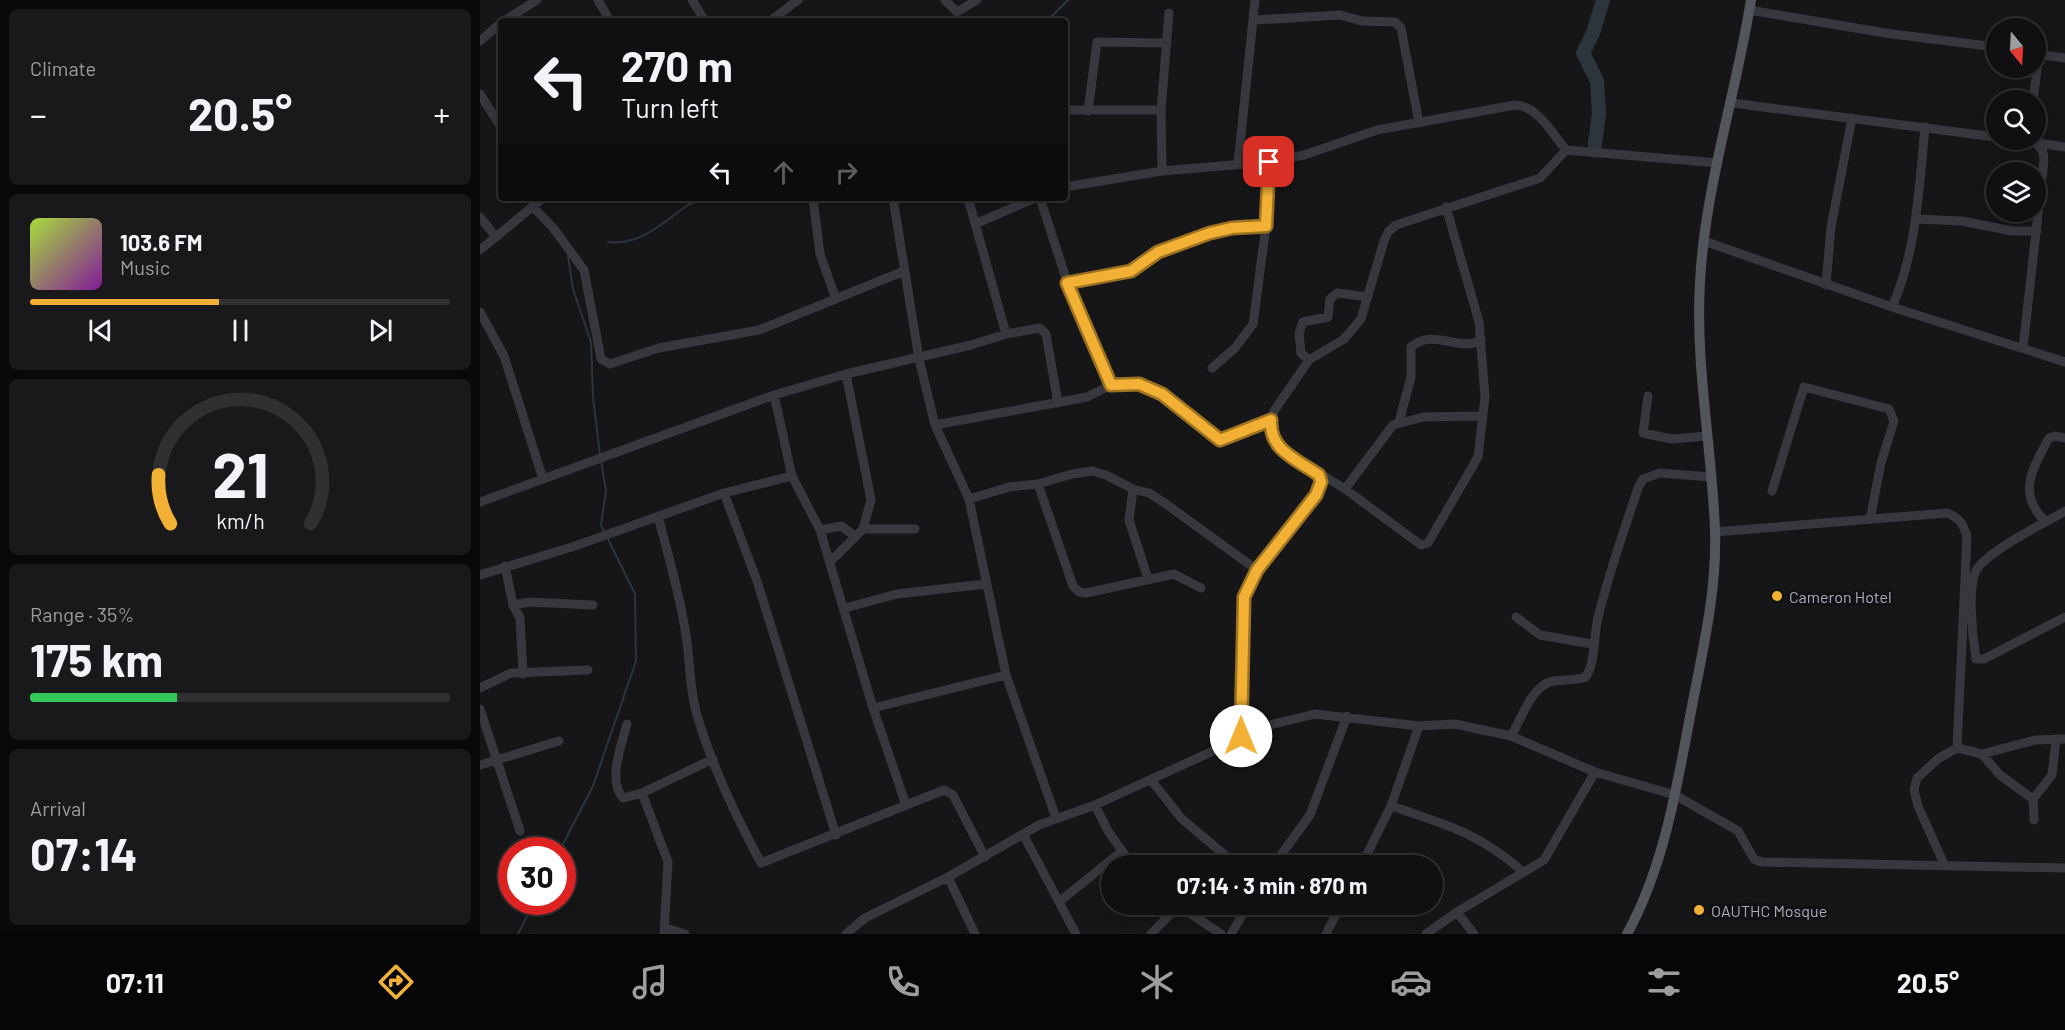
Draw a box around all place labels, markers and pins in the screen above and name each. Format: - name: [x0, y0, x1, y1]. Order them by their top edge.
- pin: [1243, 136, 1294, 187]
- place label: Cameron Hotel: [1789, 587, 1892, 606]
- marker: Cameron Hotel: [1770, 589, 1784, 603]
- place label: OAUTHC Mosque: [1711, 901, 1827, 920]
- marker: OAUTHC Mosque: [1692, 903, 1706, 917]

